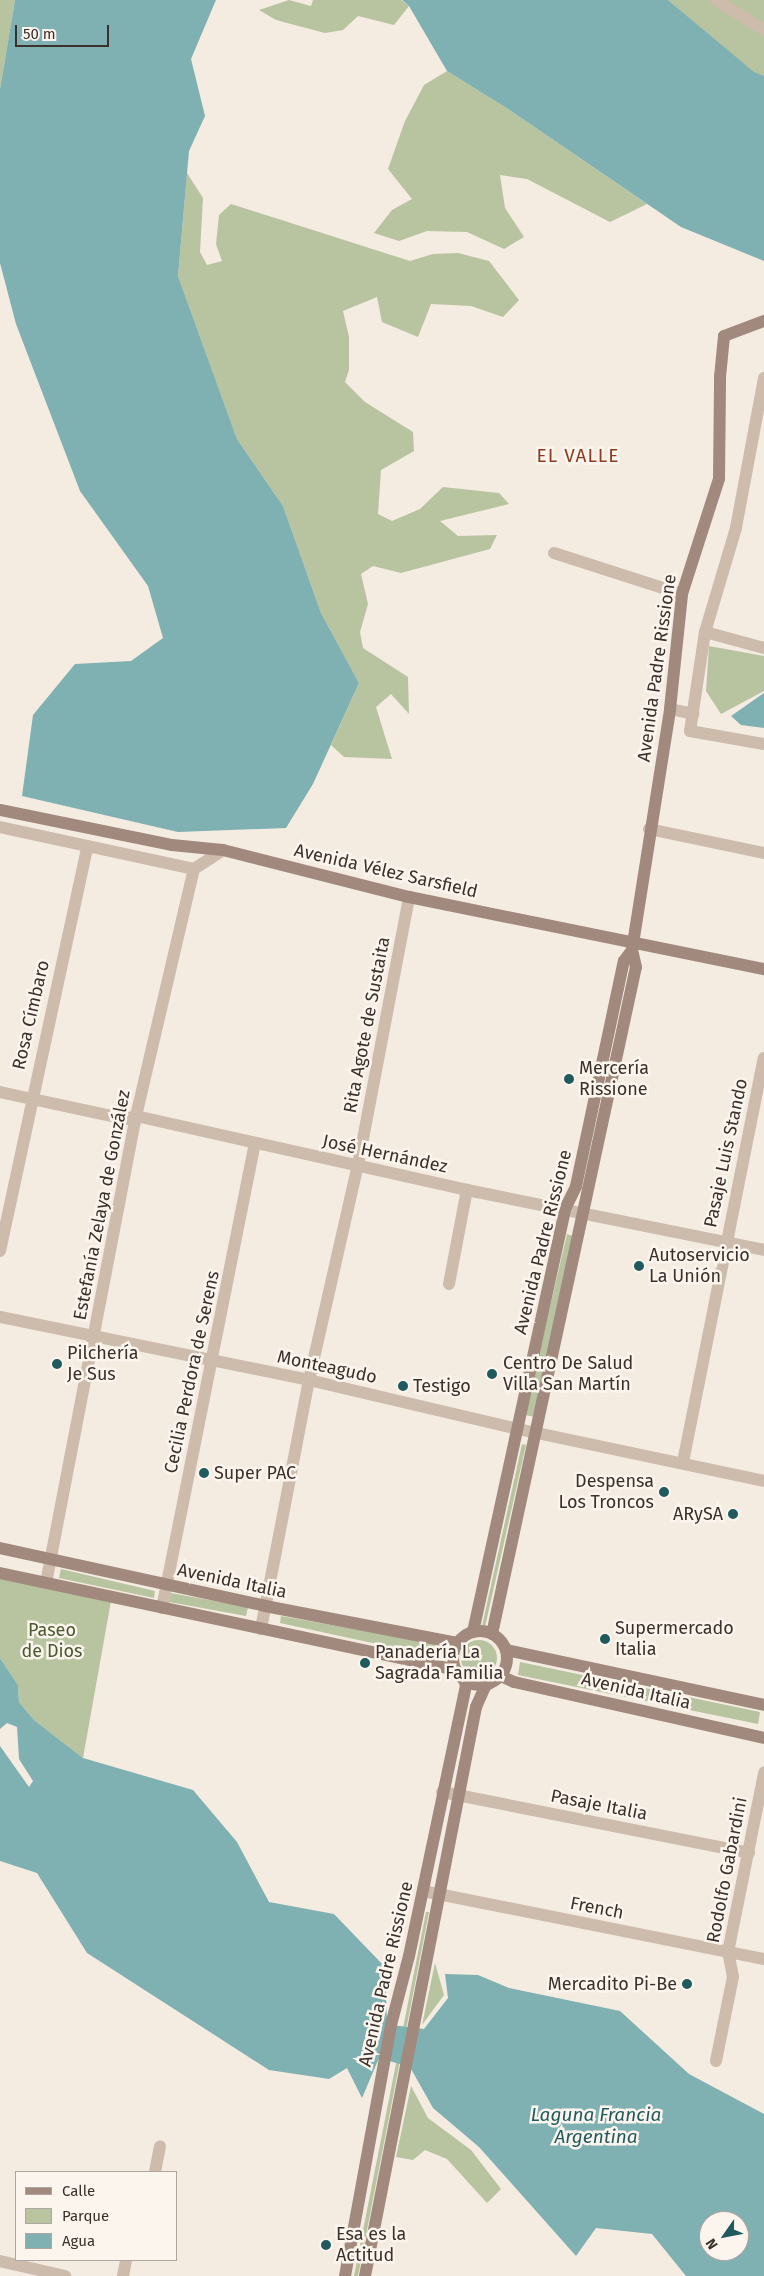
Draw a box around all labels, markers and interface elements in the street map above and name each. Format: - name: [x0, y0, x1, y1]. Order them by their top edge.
- scale bar: [18, 15, 111, 47]
- text: 50 m: [23, 25, 56, 43]
- district label: EL VALLE: [536, 445, 620, 467]
- street label: Avenida Padre Rissione: [633, 573, 681, 763]
- street label: Avenida Vélez Sarsfield: [292, 839, 480, 903]
- street label: Rita Agote de Sustaita: [339, 935, 395, 1115]
- street label: Rosa Címbaro: [8, 958, 54, 1072]
- place label: Mercería Rissione: [579, 1058, 649, 1100]
- marker: Mercería Rissione: [563, 1073, 575, 1085]
- street label: Pasaje Luis Stando: [700, 1077, 752, 1229]
- street label: Estefanía Zelaya de González: [69, 1088, 135, 1322]
- street label: José Hernández: [321, 1130, 449, 1178]
- street label: Avenida Padre Rissione: [510, 1147, 576, 1337]
- place label: Autoservicio La Unión: [649, 1245, 750, 1288]
- marker: Autoservicio La Unión: [633, 1260, 645, 1272]
- street label: Cecilia Perdora de Serens: [160, 1269, 224, 1475]
- place label: Pilchería Je Sus: [67, 1343, 138, 1386]
- street label: Monteagudo: [275, 1346, 379, 1388]
- place label: Centro De Salud Villa San Martín: [503, 1353, 633, 1396]
- marker: Pilchería Je Sus: [51, 1358, 63, 1370]
- marker: Centro De Salud Villa San Martín: [485, 1367, 499, 1381]
- place label: Testigo: [413, 1375, 471, 1397]
- marker: Testigo: [397, 1380, 409, 1392]
- place label: Super PAC: [214, 1462, 296, 1484]
- marker: Super PAC: [198, 1467, 210, 1479]
- place label: Despensa Los Troncos: [558, 1471, 654, 1514]
- marker: Despensa Los Troncos: [658, 1486, 670, 1498]
- place label: ARySA: [673, 1503, 723, 1525]
- marker: ARySA: [727, 1508, 739, 1520]
- street label: Avenida Italia: [175, 1559, 289, 1603]
- place label: Supermercado Italia: [615, 1618, 734, 1660]
- park label: Paseo de Dios: [22, 1620, 82, 1662]
- marker: Supermercado Italia: [599, 1633, 611, 1645]
- place label: Panadería La Sagrada Familia: [375, 1642, 503, 1685]
- marker: Panadería La Sagrada Familia: [359, 1657, 371, 1669]
- street label: Avenida Italia: [579, 1668, 693, 1714]
- street label: Pasaje Italia: [549, 1785, 649, 1825]
- street label: Rodolfo Gabardini: [702, 1795, 752, 1945]
- street label: Avenida Padre Rissione: [354, 1879, 418, 2069]
- street label: French: [568, 1892, 626, 1924]
- place label: Mercadito Pi-Be: [548, 1973, 677, 1995]
- marker: Mercadito Pi-Be: [681, 1978, 693, 1990]
- water label: Laguna Francia Argentina: [531, 2104, 661, 2148]
- legend: [15, 2171, 178, 2261]
- text: Calle: [62, 2182, 95, 2200]
- text: Parque: [62, 2207, 109, 2225]
- north arrow: [699, 2211, 749, 2261]
- place label: Esa es la Actitud: [336, 2224, 406, 2266]
- text: Agua: [62, 2232, 95, 2250]
- text: N: [702, 2235, 722, 2252]
- marker: Esa es la Actitud: [320, 2239, 332, 2251]

